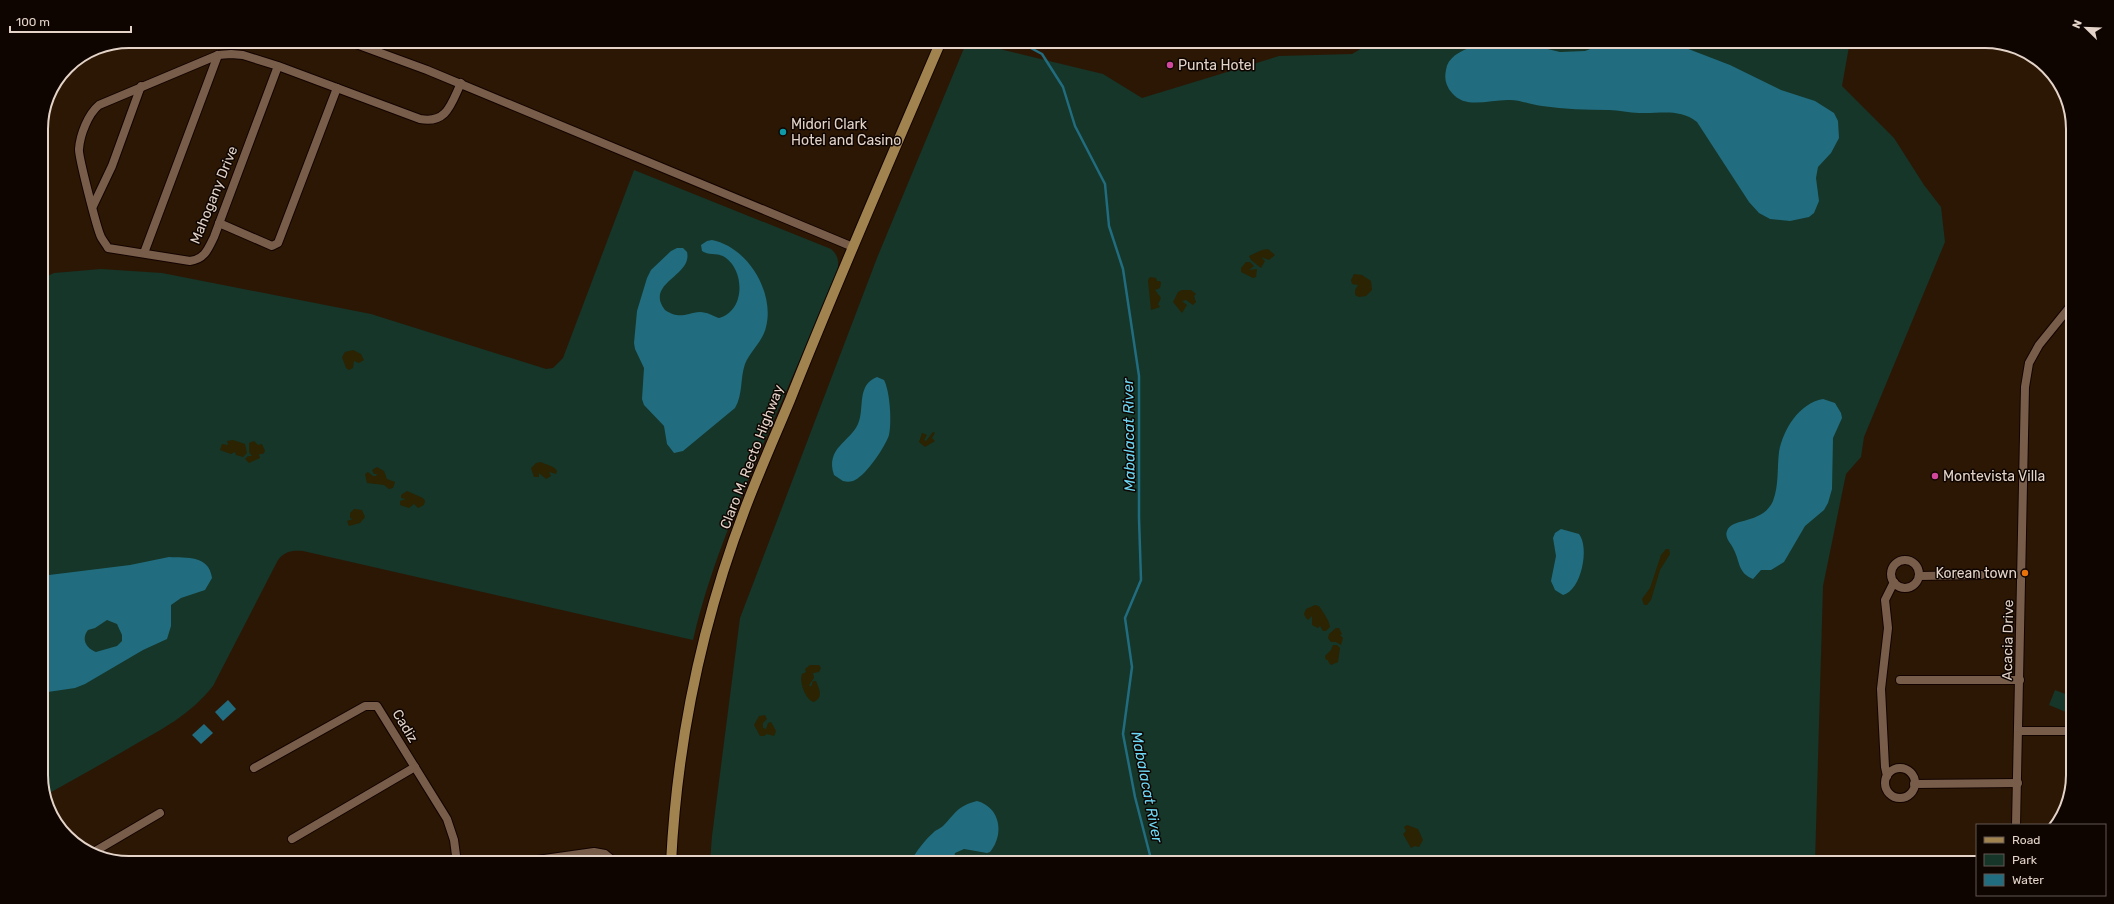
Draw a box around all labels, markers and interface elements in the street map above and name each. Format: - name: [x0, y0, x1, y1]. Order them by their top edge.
- scale bar: [10, 8, 131, 34]
- north arrow: [2066, 8, 2106, 48]
- text: 100 m: [16, 15, 50, 29]
- text: N: [2070, 18, 2085, 30]
- place label: Punta Hotel: [1178, 57, 1255, 74]
- marker: Punta Hotel: [1165, 60, 1175, 70]
- place label: Midori Clark Hotel and Casino: [791, 116, 901, 149]
- marker: Midori Clark Hotel and Casino: [778, 127, 788, 137]
- street label: Mahogany Drive: [187, 143, 241, 247]
- water label: Mabalacat River: [1119, 377, 1139, 492]
- street label: Claro M. Recto Highway: [717, 382, 787, 532]
- place label: Montevista Villa: [1943, 468, 2045, 485]
- marker: Montevista Villa: [1930, 471, 1940, 481]
- place label: Korean town: [1936, 565, 2017, 582]
- marker: Korean town: [2020, 568, 2030, 578]
- street label: Acacia Drive: [1999, 599, 2017, 681]
- street label: Cadiz: [388, 706, 422, 746]
- water label: Mabalacat River: [1127, 730, 1167, 845]
- legend: [1976, 824, 2106, 896]
- text: Road: [2012, 833, 2040, 847]
- text: Park: [2012, 853, 2038, 867]
- text: Water: [2012, 873, 2044, 887]

